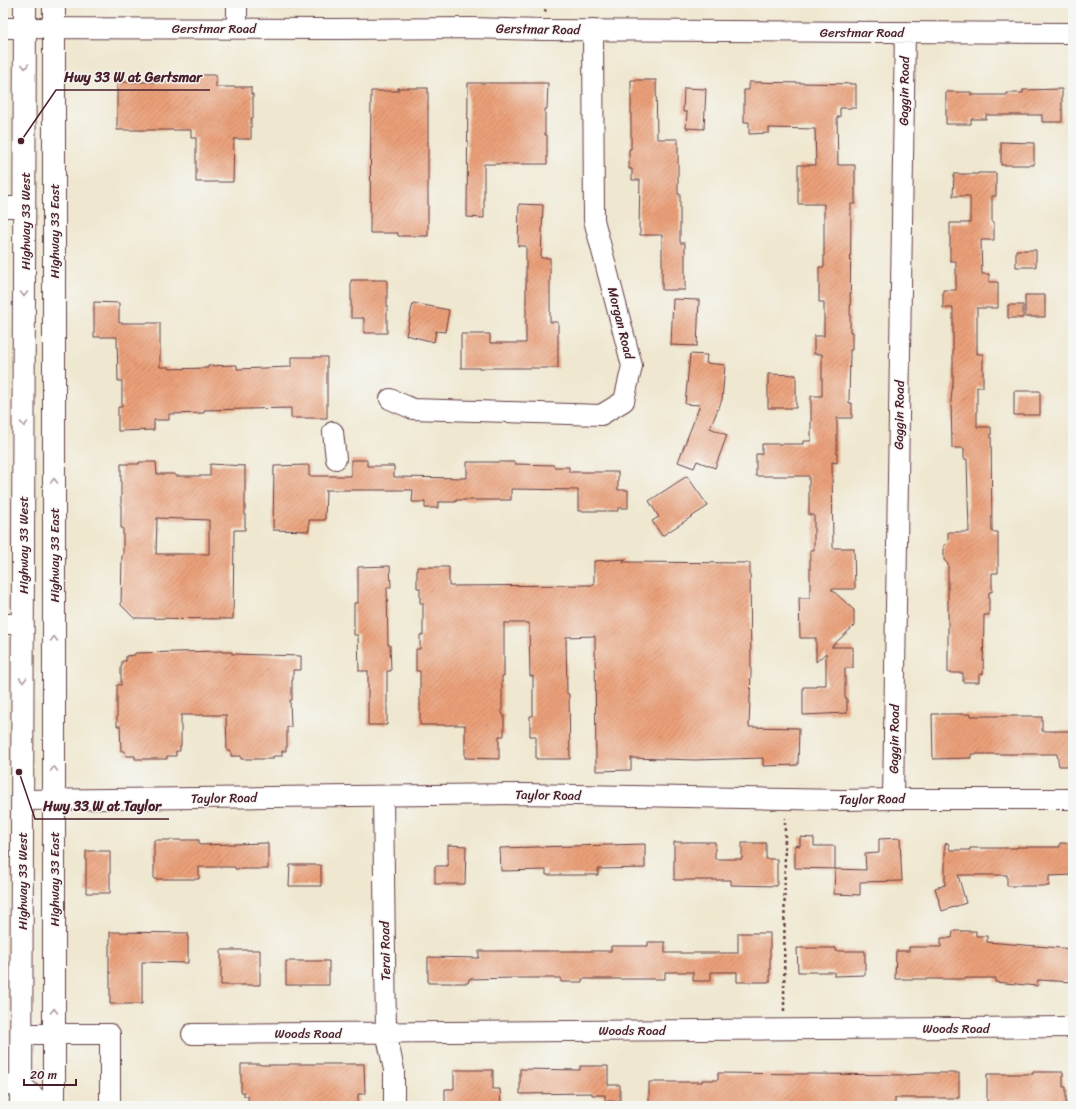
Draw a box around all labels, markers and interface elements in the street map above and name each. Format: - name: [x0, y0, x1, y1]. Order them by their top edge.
- street label: Gerstmar Road: [172, 17, 257, 40]
- street label: Gerstmar Road: [496, 17, 581, 41]
- street label: Gerstmar Road: [820, 21, 905, 44]
- street label: Gaggin Road: [892, 55, 916, 126]
- one-way arrow: [21, 63, 29, 69]
- callout: Hwy 33 W at Gertsmar: [56, 64, 210, 90]
- text: Hwy 33 W at Gertsmar: [63, 65, 203, 90]
- street label: Highway 33 West: [14, 172, 37, 270]
- street label: Highway 33 East: [43, 183, 66, 278]
- street label: Morgan Road: [601, 284, 641, 363]
- one-way arrow: [20, 291, 28, 297]
- street label: Gaggin Road: [887, 379, 911, 450]
- one-way arrow: [20, 421, 28, 427]
- one-way arrow: [50, 478, 58, 484]
- street label: Highway 33 West: [12, 496, 35, 594]
- street label: Highway 33 East: [43, 507, 66, 602]
- one-way arrow: [50, 636, 58, 642]
- one-way arrow: [19, 677, 27, 683]
- street label: Gaggin Road: [882, 703, 906, 774]
- one-way arrow: [50, 766, 58, 772]
- street label: Taylor Road: [515, 783, 582, 807]
- street label: Taylor Road: [191, 786, 258, 810]
- street label: Taylor Road: [839, 787, 906, 811]
- callout: Hwy 33 W at Taylor: [35, 793, 169, 819]
- text: Hwy 33 W at Taylor: [42, 794, 162, 819]
- street label: Highway 33 East: [43, 831, 66, 926]
- street label: Highway 33 West: [11, 832, 34, 930]
- street label: Terai Road: [373, 920, 397, 981]
- one-way arrow: [50, 1008, 58, 1014]
- street label: Woods Road: [922, 1017, 991, 1040]
- street label: Woods Road: [598, 1019, 667, 1042]
- street label: Woods Road: [274, 1022, 343, 1045]
- scale bar: [24, 1061, 76, 1087]
- text: 20 m: [30, 1064, 57, 1086]

